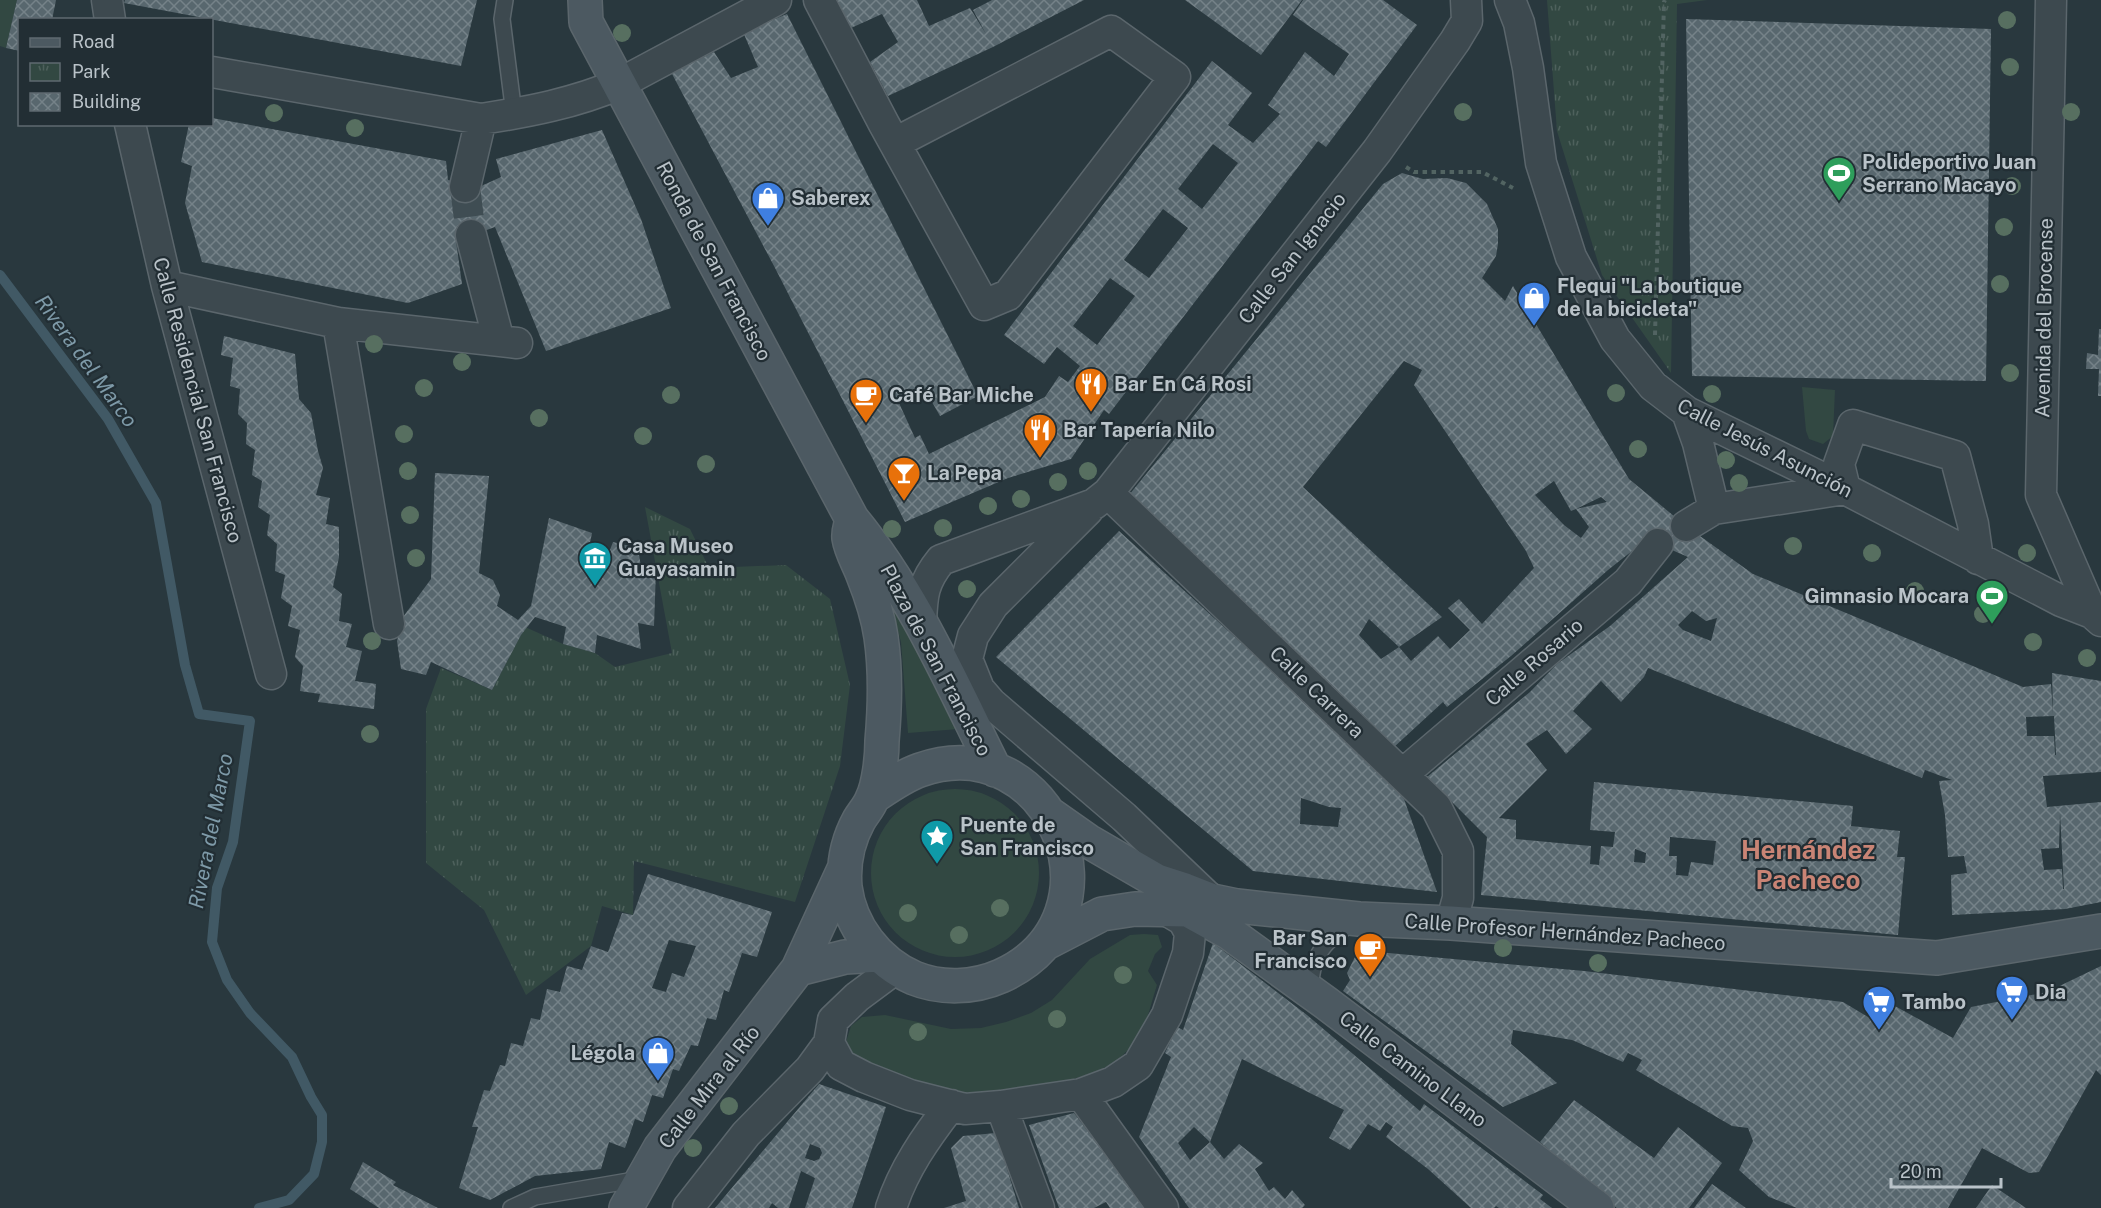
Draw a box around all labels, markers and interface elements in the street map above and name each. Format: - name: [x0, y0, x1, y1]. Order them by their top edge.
- legend: [18, 18, 213, 126]
- text: Road: [72, 31, 115, 52]
- text: Park: [72, 61, 110, 82]
- text: Building: [72, 91, 141, 112]
- place label: Polideportivo Juan Serrano Macayo: [1862, 150, 2036, 197]
- sports icon: Polideportivo Juan Serrano Macayo: [1821, 155, 1857, 202]
- street label: Ronda de San Francisco: [651, 157, 777, 365]
- shop icon: Saberex: [750, 180, 786, 227]
- place label: Saberex: [791, 186, 871, 210]
- street label: Calle San Ignacio: [1233, 187, 1351, 329]
- street label: Avenida del Brocense: [2030, 218, 2058, 418]
- street label: Calle Residencial San Francisco: [148, 255, 248, 545]
- place label: Flequi "La boutique de la bicicleta": [1557, 274, 1742, 321]
- shop icon: Flequi "La boutique de la bicicleta": [1516, 280, 1552, 327]
- water label: Rivera del Marco: [30, 290, 143, 432]
- restaurant icon: Bar En Cá Rosi: [1073, 366, 1109, 413]
- place label: Bar En Cá Rosi: [1114, 372, 1252, 396]
- cafe icon: Café Bar Miche: [848, 377, 884, 424]
- place label: Café Bar Miche: [889, 383, 1034, 407]
- street label: Calle Jesús Asunción: [1673, 393, 1857, 503]
- restaurant icon: Bar Tapería Nilo: [1022, 412, 1058, 459]
- place label: Bar Tapería Nilo: [1063, 418, 1215, 442]
- bar icon: La Pepa: [886, 455, 922, 502]
- place label: La Pepa: [927, 461, 1002, 485]
- place label: Casa Museo Guayasamin: [618, 534, 735, 581]
- museum icon: Casa Museo Guayasamin: [577, 540, 613, 587]
- street label: Plaza de San Francisco: [875, 560, 997, 760]
- sports icon: Gimnasio Mocara: [1974, 578, 2010, 625]
- place label: Gimnasio Mocara: [1805, 584, 1969, 608]
- street label: Calle Rosario: [1480, 613, 1588, 711]
- street label: Calle Carrera: [1265, 641, 1369, 743]
- water label: Rivera del Marco: [183, 751, 238, 911]
- place label: Puente de San Francisco: [960, 813, 1094, 860]
- place icon: Puente de San Francisco: [919, 818, 955, 865]
- district label: Hernández Pacheco: [1741, 834, 1875, 895]
- street label: Calle Profesor Hernández Pacheco: [1404, 909, 1726, 955]
- place label: Bar San Francisco: [1254, 926, 1347, 973]
- cafe icon: Bar San Francisco: [1352, 931, 1388, 978]
- supermarket icon: Dia: [1994, 974, 2030, 1021]
- place label: Dia: [2035, 980, 2066, 1004]
- supermarket icon: Tambo: [1861, 984, 1897, 1031]
- place label: Tambo: [1902, 990, 1966, 1014]
- street label: Calle Camino Llano: [1335, 1006, 1491, 1132]
- street label: Calle Mira al Río: [653, 1021, 765, 1153]
- shop icon: Légola: [640, 1035, 676, 1082]
- place label: Légola: [571, 1041, 635, 1065]
- scale bar: [1891, 1151, 2000, 1189]
- text: 20 m: [1900, 1161, 1942, 1182]

